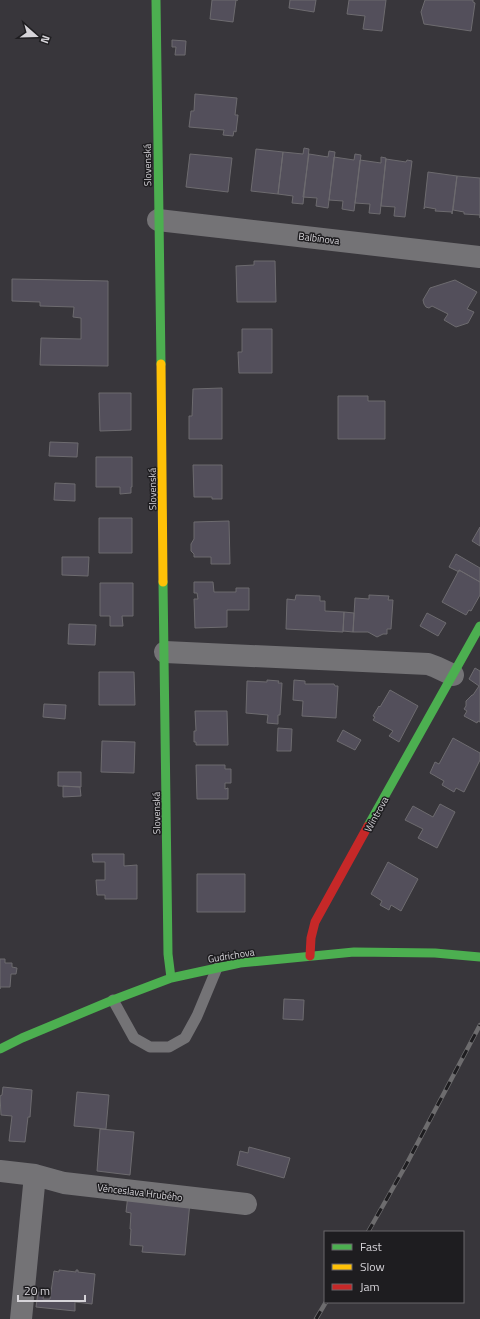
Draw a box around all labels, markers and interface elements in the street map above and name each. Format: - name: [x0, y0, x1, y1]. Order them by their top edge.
- north arrow: [16, 16, 56, 56]
- text: N: [37, 33, 54, 46]
- street label: Slovenská: [140, 144, 155, 186]
- street label: Balbínova: [298, 229, 340, 248]
- street label: Slovenská: [145, 468, 160, 510]
- street label: Slovenská: [149, 792, 164, 834]
- street label: Wintrova: [361, 794, 392, 835]
- street label: Gudrichova: [207, 944, 256, 967]
- street label: Věnceslava Hrubého: [97, 1180, 183, 1205]
- legend: [324, 1231, 464, 1303]
- text: Fast: [360, 1237, 383, 1256]
- text: Slow: [360, 1257, 385, 1276]
- scale bar: [18, 1277, 85, 1303]
- text: Jam: [360, 1277, 380, 1296]
- text: 20 m: [24, 1281, 50, 1300]

